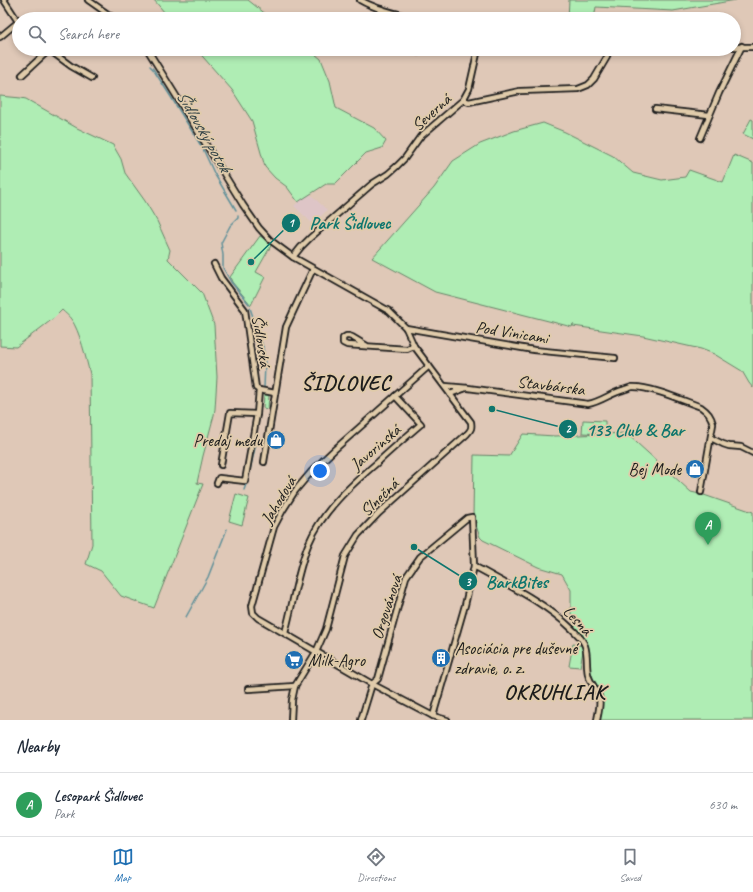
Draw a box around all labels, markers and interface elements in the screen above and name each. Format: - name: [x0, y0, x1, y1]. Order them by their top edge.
- search box: [12, 12, 741, 56]
- icon: search: [26, 23, 48, 45]
- text: Search here: [58, 25, 119, 44]
- water label: Šidlovský potok: [172, 87, 238, 178]
- street label: Severná: [407, 88, 457, 136]
- callout: Park Šidlovec: [281, 208, 398, 238]
- text: Park Šidlovec: [309, 212, 392, 234]
- text: 1: [288, 215, 295, 231]
- street label: Šidlovská: [247, 314, 276, 370]
- street label: Pod Vinicami: [474, 316, 551, 349]
- district label: ŠIDLOVEC: [301, 370, 393, 396]
- street label: Stavbárska: [516, 371, 587, 400]
- callout: 133 Club & Bar: [558, 414, 692, 444]
- street label: Javorinská: [345, 419, 406, 476]
- text: 133 Club & Bar: [586, 419, 687, 441]
- text: 2: [565, 421, 572, 437]
- shop icon: Predaj medu: [265, 429, 287, 451]
- place label: Predaj medu: [193, 430, 264, 451]
- shop icon: Bej Mode: [684, 458, 706, 480]
- place label: Bej Mode: [629, 459, 682, 480]
- your location: [310, 461, 330, 481]
- street label: Jahodová: [255, 471, 302, 529]
- street label: Slnečná: [356, 473, 404, 521]
- pin: A: [695, 512, 721, 545]
- callout: BarkBites: [458, 566, 556, 596]
- street label: Orgovánová: [366, 571, 407, 642]
- text: BarkBites: [486, 571, 550, 593]
- text: 3: [465, 574, 472, 590]
- street label: Lesná: [558, 601, 598, 641]
- place label: Asociácia pre duševné zdravie, o. z.: [455, 638, 579, 679]
- building icon: Asociácia pre duševné zdravie, o. z.: [430, 647, 452, 669]
- supermarket icon: Milk-Agro: [283, 649, 305, 671]
- place label: Milk-Agro: [308, 650, 366, 671]
- district label: OKRUHLIAK: [504, 679, 609, 705]
- text: Nearby: [16, 736, 59, 757]
- text: Lesopark Šidlovec: [54, 787, 142, 806]
- text: A: [26, 797, 32, 813]
- text: 630 m: [709, 797, 737, 813]
- text: Park: [54, 806, 75, 822]
- tab: Map: [112, 846, 134, 884]
- tab: Directions: [357, 846, 396, 884]
- tab: Saved: [619, 846, 641, 884]

